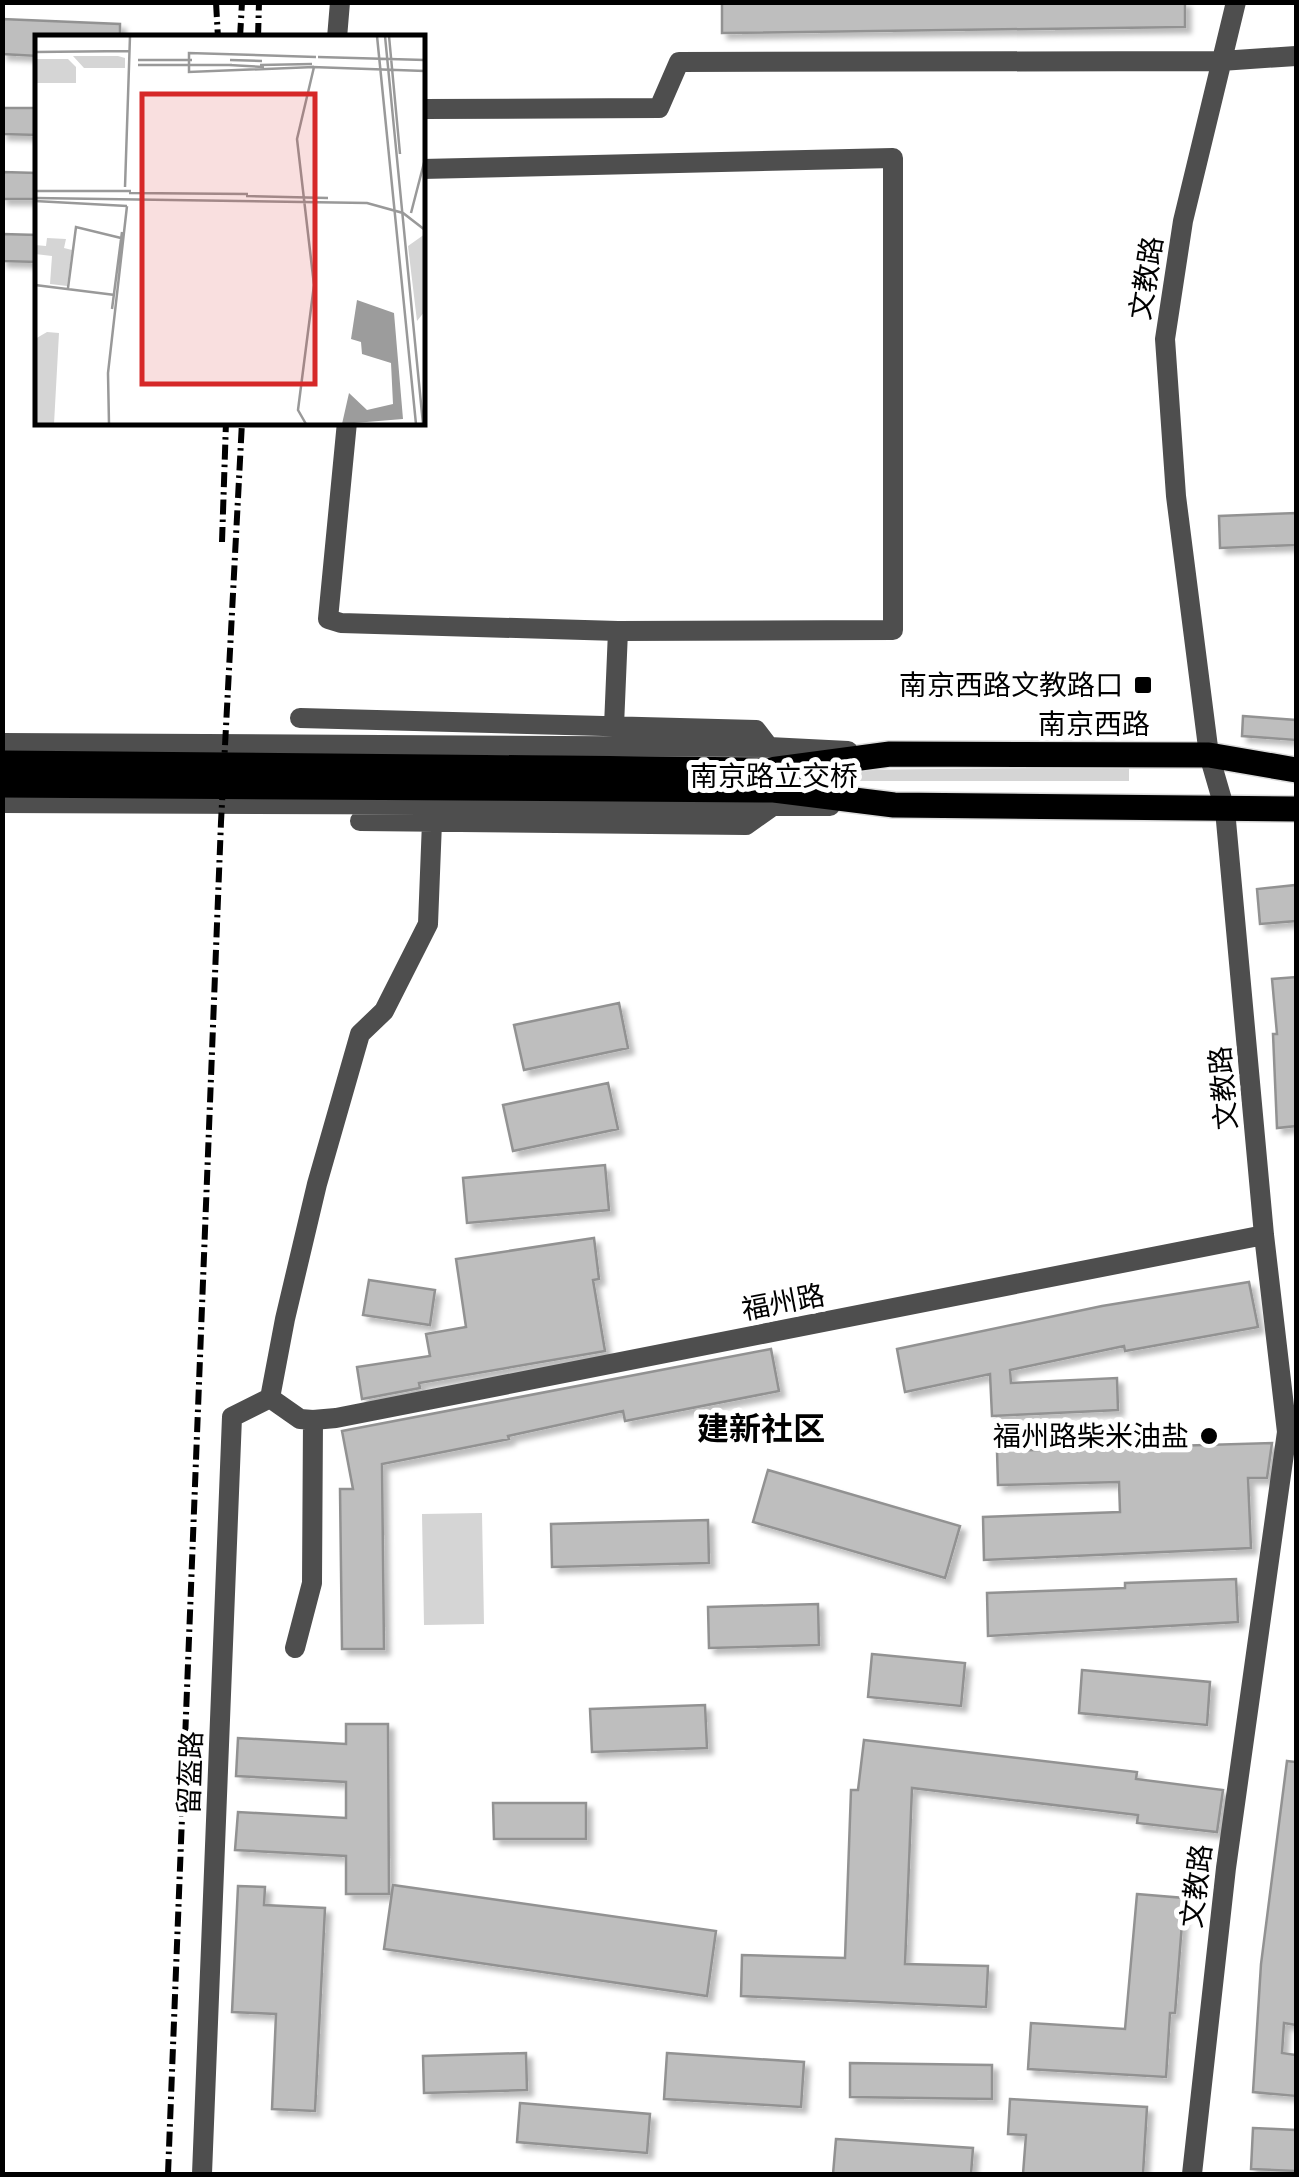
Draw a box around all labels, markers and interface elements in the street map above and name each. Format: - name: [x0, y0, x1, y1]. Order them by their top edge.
- inset map: [35, 35, 425, 425]
- street label: 文教路: [1124, 234, 1170, 322]
- place label: 南京西路文教路口: [899, 669, 1123, 703]
- marker: 南京西路文教路口: [1132, 674, 1154, 696]
- street label: 南京西路: [1038, 708, 1150, 742]
- street label: 南京路立交桥: [690, 760, 858, 794]
- street label: 文教路: [1203, 1045, 1245, 1131]
- street label: 福州路: [739, 1278, 828, 1328]
- district label: 建新社区: [697, 1411, 825, 1449]
- place label: 福州路柴米油盐: [993, 1420, 1189, 1454]
- marker: 福州路柴米油盐: [1198, 1425, 1220, 1447]
- street label: 留盔路: [173, 1730, 209, 1816]
- street label: 文教路: [1175, 1842, 1219, 1930]

